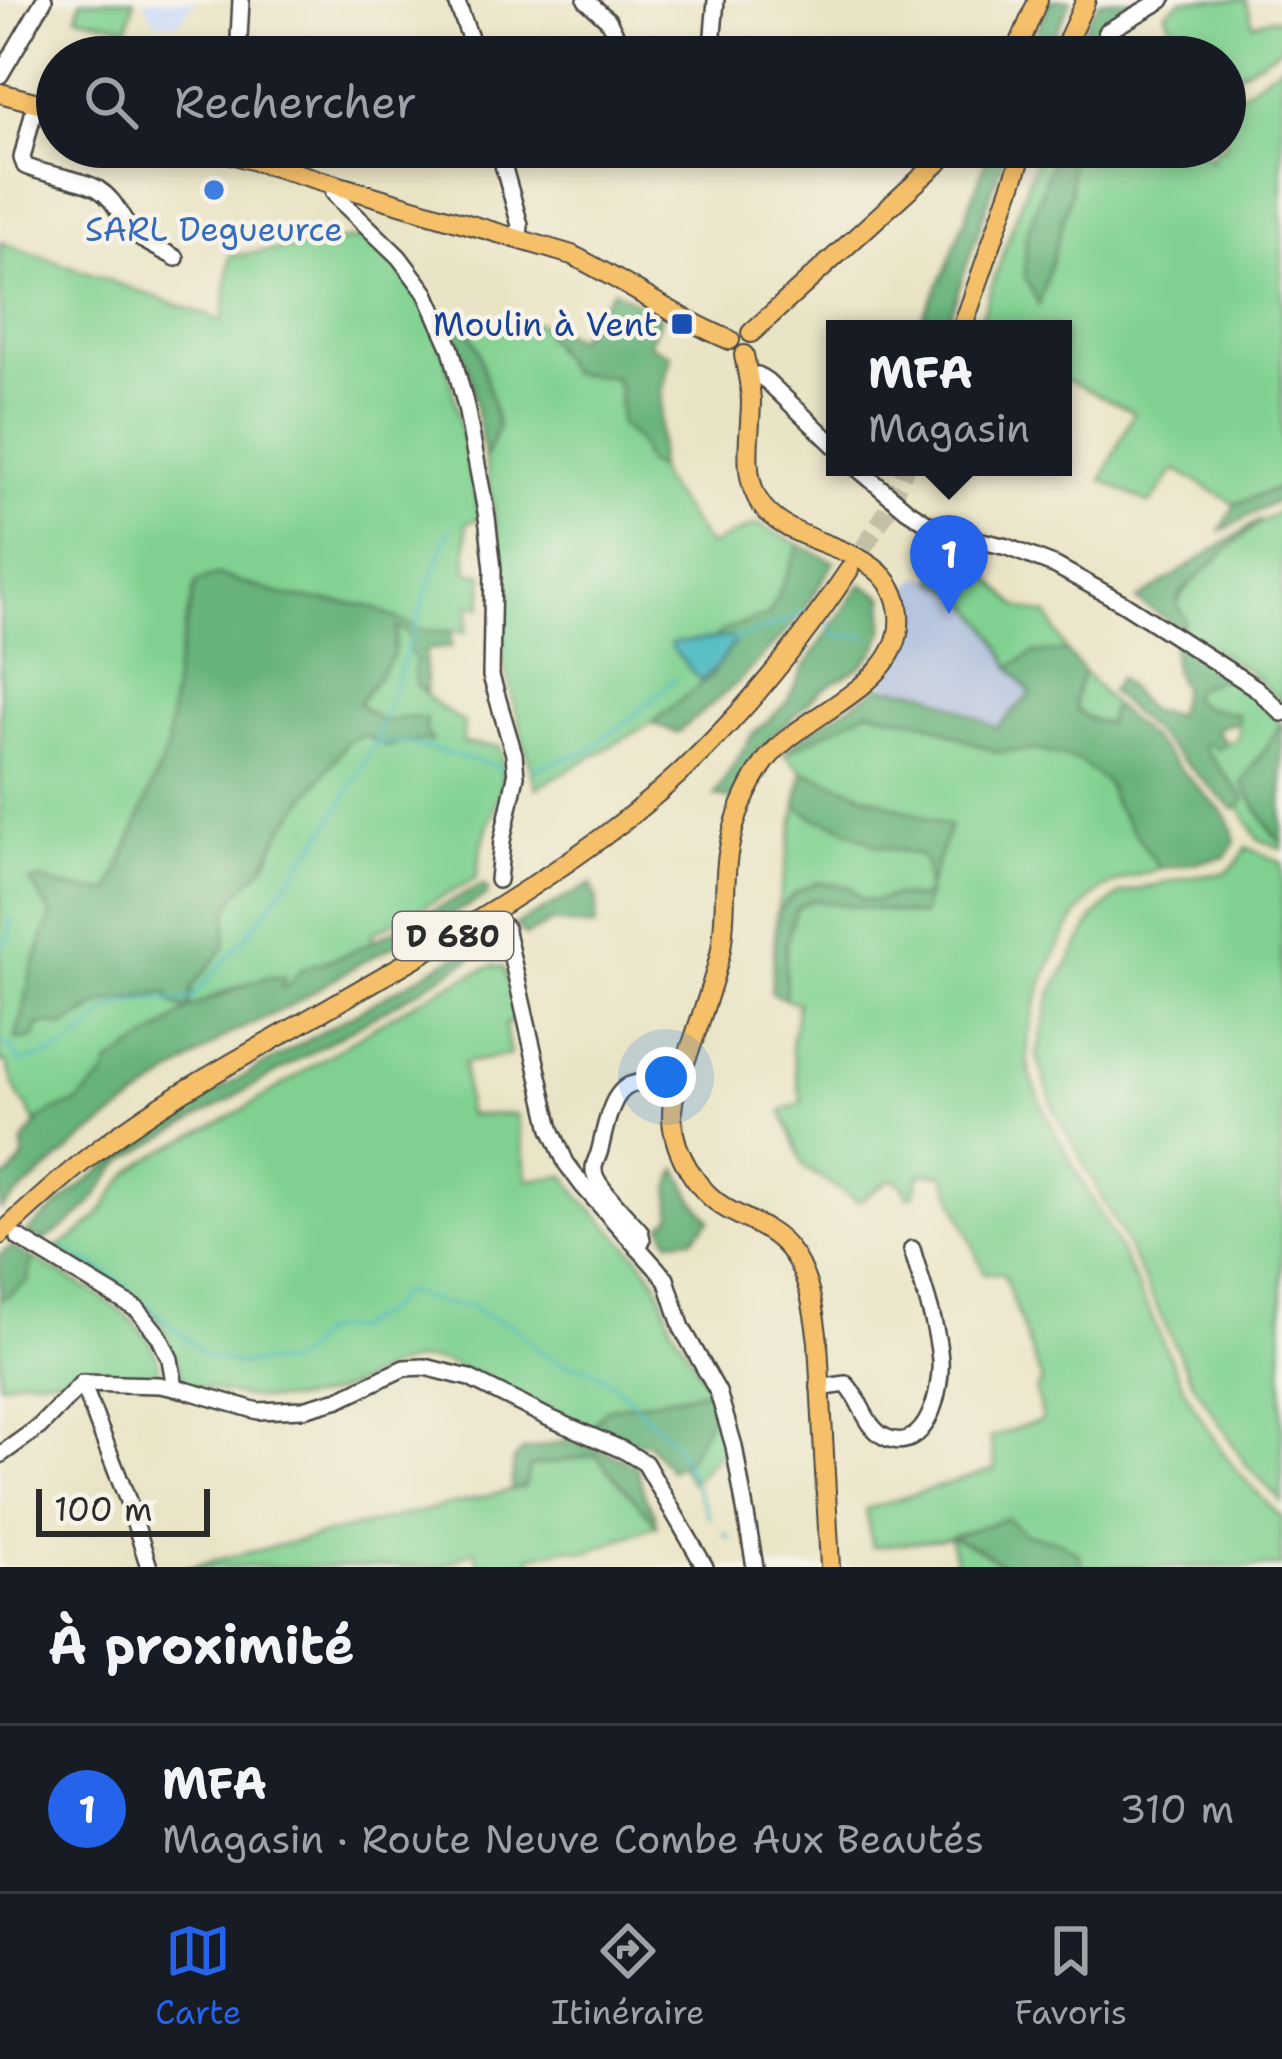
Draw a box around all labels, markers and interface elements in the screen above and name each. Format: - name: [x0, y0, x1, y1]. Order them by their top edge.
- search box: [36, 36, 1246, 168]
- icon: search: [78, 69, 144, 135]
- text: Rechercher: [174, 72, 417, 132]
- marker: SARL Degueurce: [201, 177, 227, 203]
- place label: SARL Degueurce: [85, 207, 343, 252]
- place label: Moulin à Vent: [433, 302, 658, 347]
- marker: Moulin à Vent: [669, 311, 695, 337]
- popup: [826, 320, 1072, 476]
- text: MFA: [868, 342, 973, 402]
- text: Magasin: [868, 402, 1030, 454]
- pin: 1: [910, 515, 988, 614]
- road number: D 680: [393, 912, 513, 960]
- your location: [636, 1047, 696, 1107]
- scale bar: [36, 1483, 210, 1536]
- text: 100 m: [54, 1487, 153, 1532]
- text: À proximité: [48, 1611, 355, 1679]
- text: MFA: [162, 1753, 267, 1813]
- text: 1: [78, 1783, 96, 1835]
- text: 310 m: [1119, 1783, 1234, 1835]
- text: Magasin · Route Neuve Combe Aux Beautés: [162, 1813, 984, 1865]
- tab: Carte: [155, 1918, 241, 2035]
- tab: Itinéraire: [551, 1918, 705, 2035]
- tab: Favoris: [1014, 1918, 1127, 2035]

